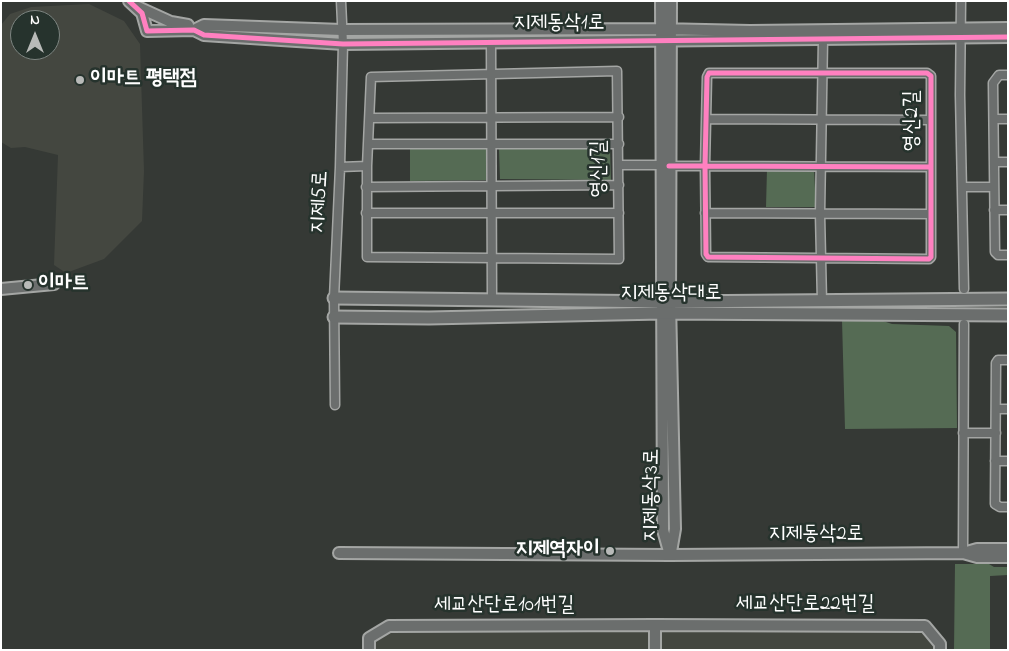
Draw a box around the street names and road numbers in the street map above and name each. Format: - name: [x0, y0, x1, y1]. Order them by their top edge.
- street label: 지제동삭1로: [513, 12, 605, 38]
- street label: 영신2길: [901, 90, 927, 152]
- street label: 영신1길: [588, 140, 614, 198]
- street label: 지제5로: [307, 170, 335, 234]
- street label: 지제동삭대로: [620, 282, 722, 308]
- street label: 지제동삭3로: [640, 448, 666, 542]
- street label: 지제동삭2로: [769, 523, 863, 549]
- street label: 세교산단로22번길: [735, 593, 875, 619]
- street label: 세교산단로101번길: [434, 594, 574, 620]

